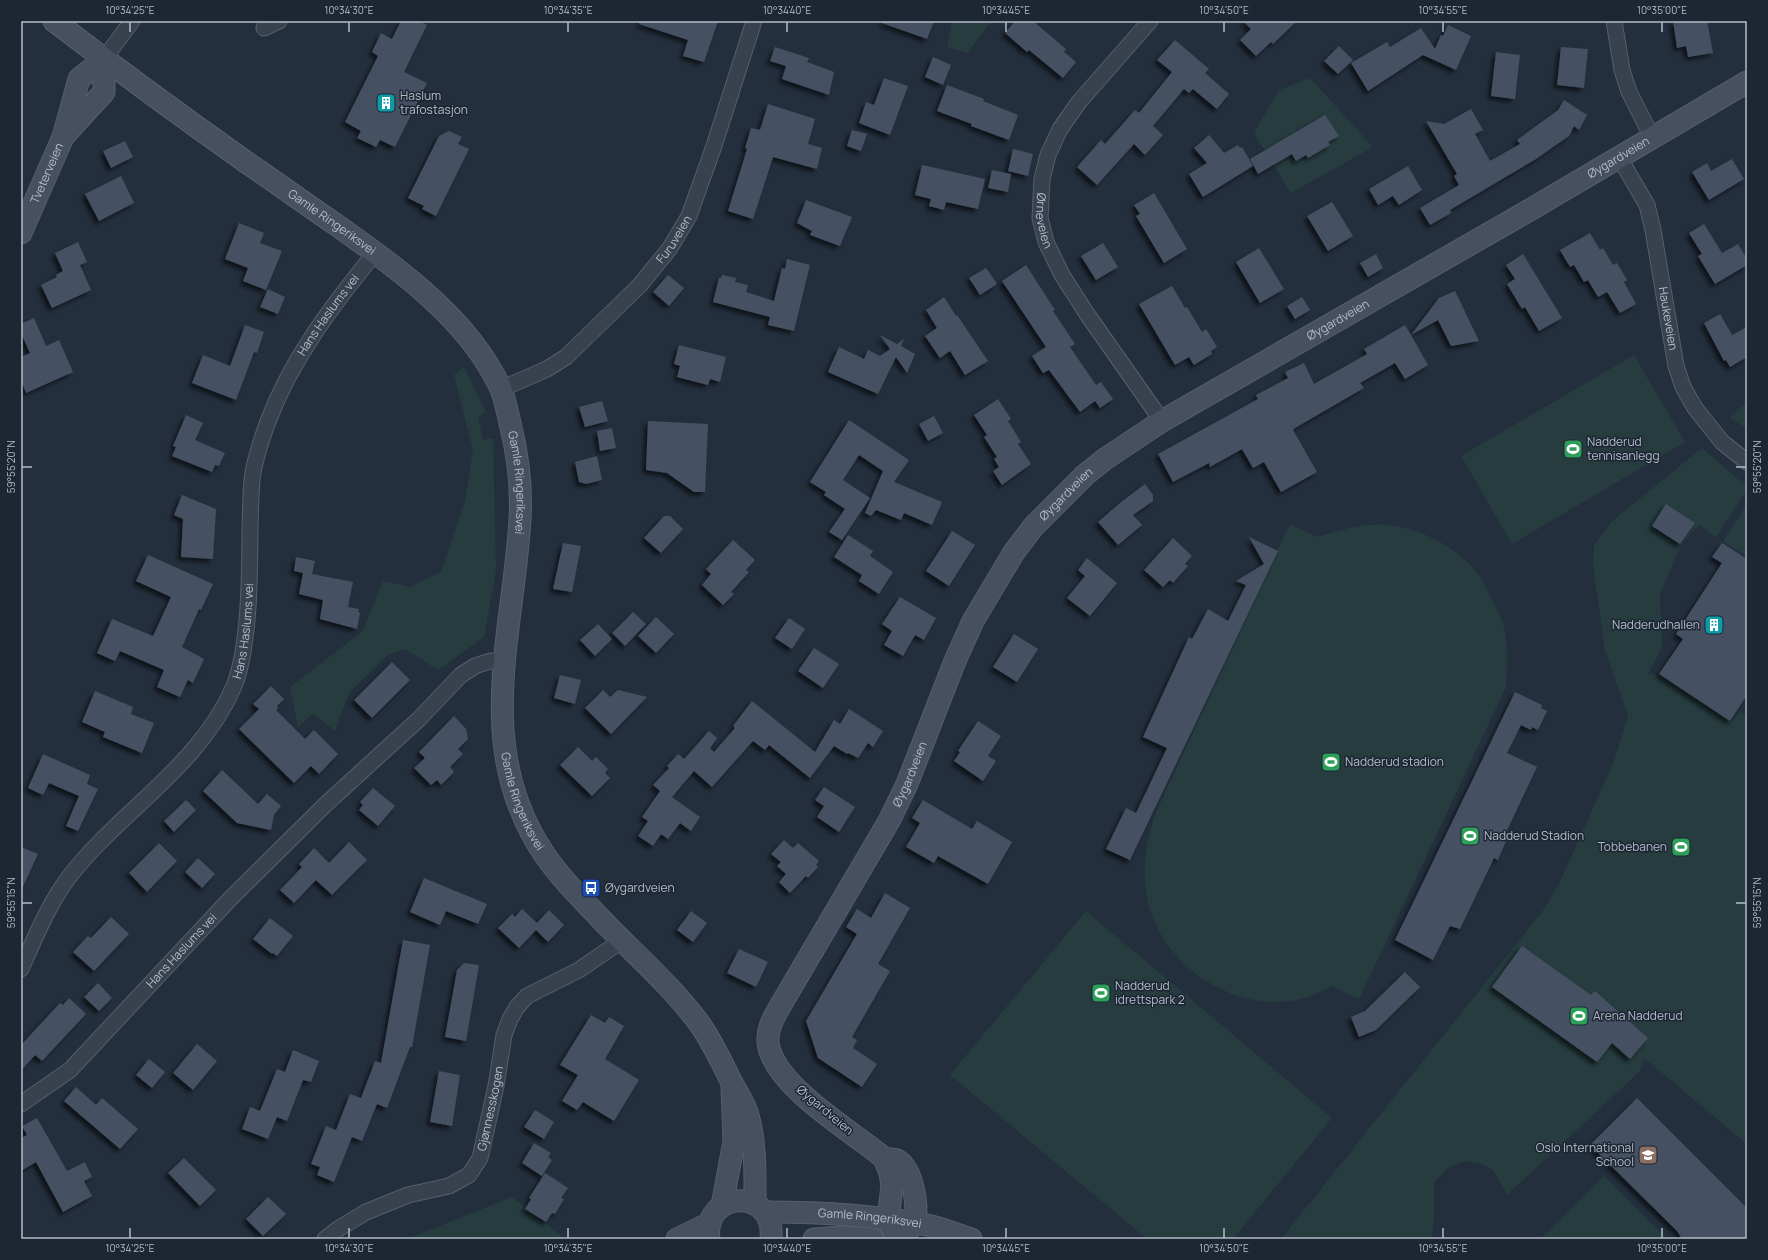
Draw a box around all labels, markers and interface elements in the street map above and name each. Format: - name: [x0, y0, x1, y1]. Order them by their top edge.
- text: 10°34'25"E: [106, 3, 155, 17]
- text: 10°34'30"E: [324, 3, 374, 17]
- text: 10°34'35"E: [544, 3, 593, 17]
- text: 10°34'40"E: [763, 3, 811, 17]
- text: 10°34'45"E: [982, 3, 1030, 17]
- text: 10°34'50"E: [1199, 3, 1249, 17]
- text: 10°34'55"E: [1419, 3, 1468, 17]
- text: 10°35'00"E: [1637, 3, 1687, 17]
- place label: Haslum trafostasjon: [400, 87, 468, 118]
- building icon: Haslum trafostasjon: [375, 92, 397, 114]
- street label: Øygardveien: [1584, 132, 1653, 182]
- street label: Tveterveien: [26, 140, 67, 206]
- street label: Gamle Ringeriksvei: [285, 185, 379, 259]
- street label: Ørneveien: [1032, 192, 1057, 251]
- street label: Furuveien: [652, 212, 696, 267]
- street label: Hans Haslums vei: [293, 271, 363, 359]
- street label: Haukeveien: [1655, 285, 1682, 352]
- street label: Øygardveien: [1303, 295, 1372, 344]
- street label: Gamle Ringeriksvei: [504, 429, 530, 535]
- place label: Nadderud tennisanlegg: [1587, 433, 1660, 464]
- sports icon: Nadderud tennisanlegg: [1562, 438, 1584, 460]
- text: 59°55'20"N: [4, 440, 18, 493]
- text: 59°55'20"N: [1750, 440, 1764, 493]
- street label: Øygardveien: [1035, 463, 1096, 524]
- street label: Hans Haslums vei: [228, 583, 257, 681]
- building icon: Nadderudhallen: [1703, 614, 1725, 636]
- place label: Nadderudhallen: [1612, 616, 1700, 633]
- street label: Øygardveien: [888, 739, 931, 810]
- street label: Gamle Ringeriksvei: [497, 751, 549, 854]
- sports icon: Nadderud stadion: [1320, 751, 1342, 773]
- place label: Nadderud stadion: [1345, 753, 1444, 770]
- sports icon: Nadderud Stadion: [1459, 825, 1481, 847]
- place label: Nadderud Stadion: [1484, 827, 1584, 844]
- sports icon: Tobbebanen: [1670, 836, 1692, 858]
- place label: Tobbebanen: [1598, 838, 1667, 855]
- bus stop icon: Øygardveien: [580, 877, 602, 899]
- text: 59°55'15"N: [4, 878, 18, 928]
- text: 59°55'15"N: [1750, 878, 1764, 928]
- place label: Øygardveien: [605, 879, 675, 896]
- street label: Hans Haslums vei: [142, 909, 220, 991]
- place label: Nadderud idrettspark 2: [1115, 977, 1185, 1008]
- sports icon: Nadderud idrettspark 2: [1090, 982, 1112, 1004]
- sports icon: Arena Nadderud: [1568, 1005, 1590, 1027]
- place label: Arena Nadderud: [1593, 1007, 1683, 1024]
- street label: Gjønnesskogen: [473, 1065, 507, 1153]
- street label: Øygardveien: [793, 1081, 857, 1138]
- place label: Oslo International School: [1536, 1139, 1634, 1170]
- school or university icon: Oslo International School: [1637, 1144, 1659, 1166]
- street label: Gamle Ringeriksvei: [818, 1204, 923, 1232]
- text: 10°34'25"E: [106, 1241, 155, 1255]
- text: 10°34'30"E: [324, 1241, 374, 1255]
- text: 10°34'35"E: [544, 1241, 593, 1255]
- text: 10°34'40"E: [763, 1241, 811, 1255]
- text: 10°34'45"E: [982, 1241, 1030, 1255]
- text: 10°34'50"E: [1199, 1241, 1249, 1255]
- text: 10°34'55"E: [1419, 1241, 1468, 1255]
- text: 10°35'00"E: [1637, 1241, 1687, 1255]

